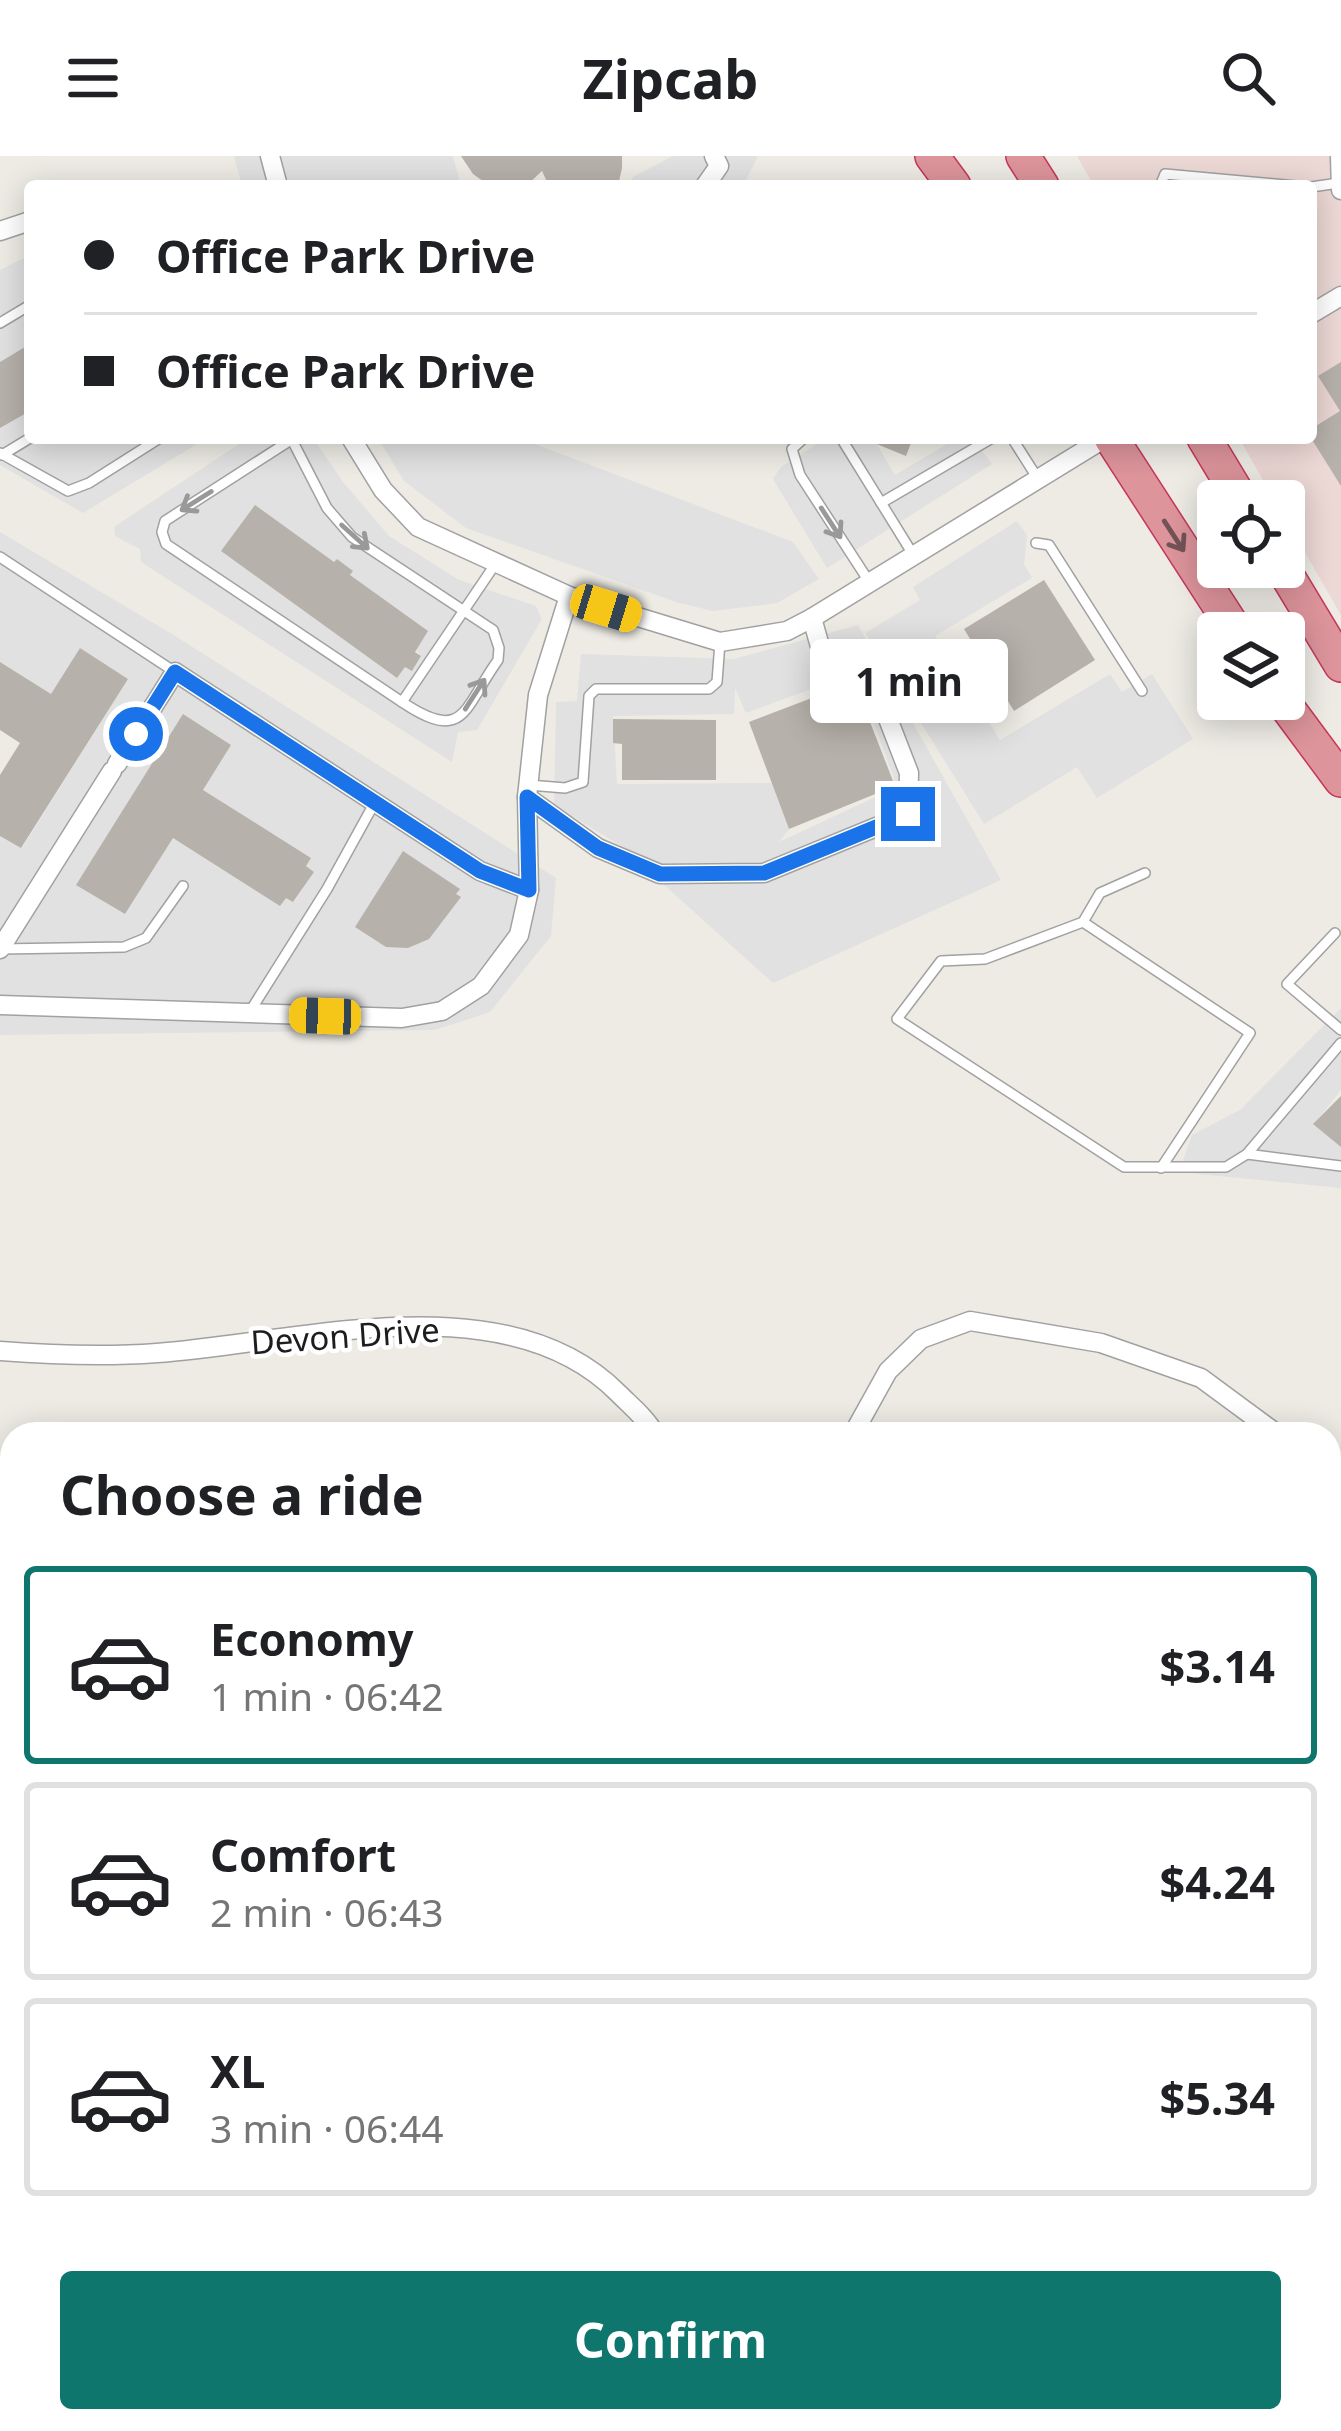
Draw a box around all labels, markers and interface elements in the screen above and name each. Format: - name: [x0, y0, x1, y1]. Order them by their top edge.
- text: Zipcab: [583, 41, 758, 115]
- icon: menu: [60, 45, 126, 111]
- icon: search: [1215, 45, 1281, 111]
- text: Office Park Drive: [156, 225, 535, 286]
- text: Office Park Drive: [156, 340, 535, 401]
- map controls: [1197, 480, 1305, 720]
- button: locate: [1197, 480, 1305, 588]
- one-way arrow: [179, 489, 213, 513]
- one-way arrow: [819, 506, 844, 540]
- one-way arrow: [1161, 518, 1186, 552]
- one-way arrow: [339, 523, 369, 550]
- car: [566, 580, 646, 636]
- button: layers: [1197, 612, 1305, 720]
- callout: 1 min: [809, 640, 1007, 724]
- text: 1 min: [855, 654, 963, 707]
- one-way arrow: [462, 677, 487, 711]
- route start: [109, 707, 163, 761]
- route end: [881, 787, 935, 841]
- car: [288, 997, 362, 1035]
- street label: Devon Drive: [249, 1306, 441, 1365]
- text: Choose a ride: [60, 1457, 424, 1531]
- text: Economy: [210, 1608, 414, 1669]
- icon: car: [66, 1611, 174, 1719]
- text: $3.14: [1159, 1635, 1275, 1696]
- text: 1 min · 06:42: [210, 1669, 444, 1722]
- text: Comfort: [210, 1824, 396, 1885]
- icon: car: [66, 1827, 174, 1935]
- text: $4.24: [1159, 1851, 1275, 1912]
- text: 2 min · 06:43: [210, 1885, 444, 1938]
- text: XL: [210, 2040, 265, 2101]
- icon: car: [66, 2043, 174, 2151]
- text: $5.34: [1159, 2067, 1275, 2128]
- text: 3 min · 06:44: [210, 2101, 444, 2154]
- button: Confirm: [60, 2271, 1281, 2409]

